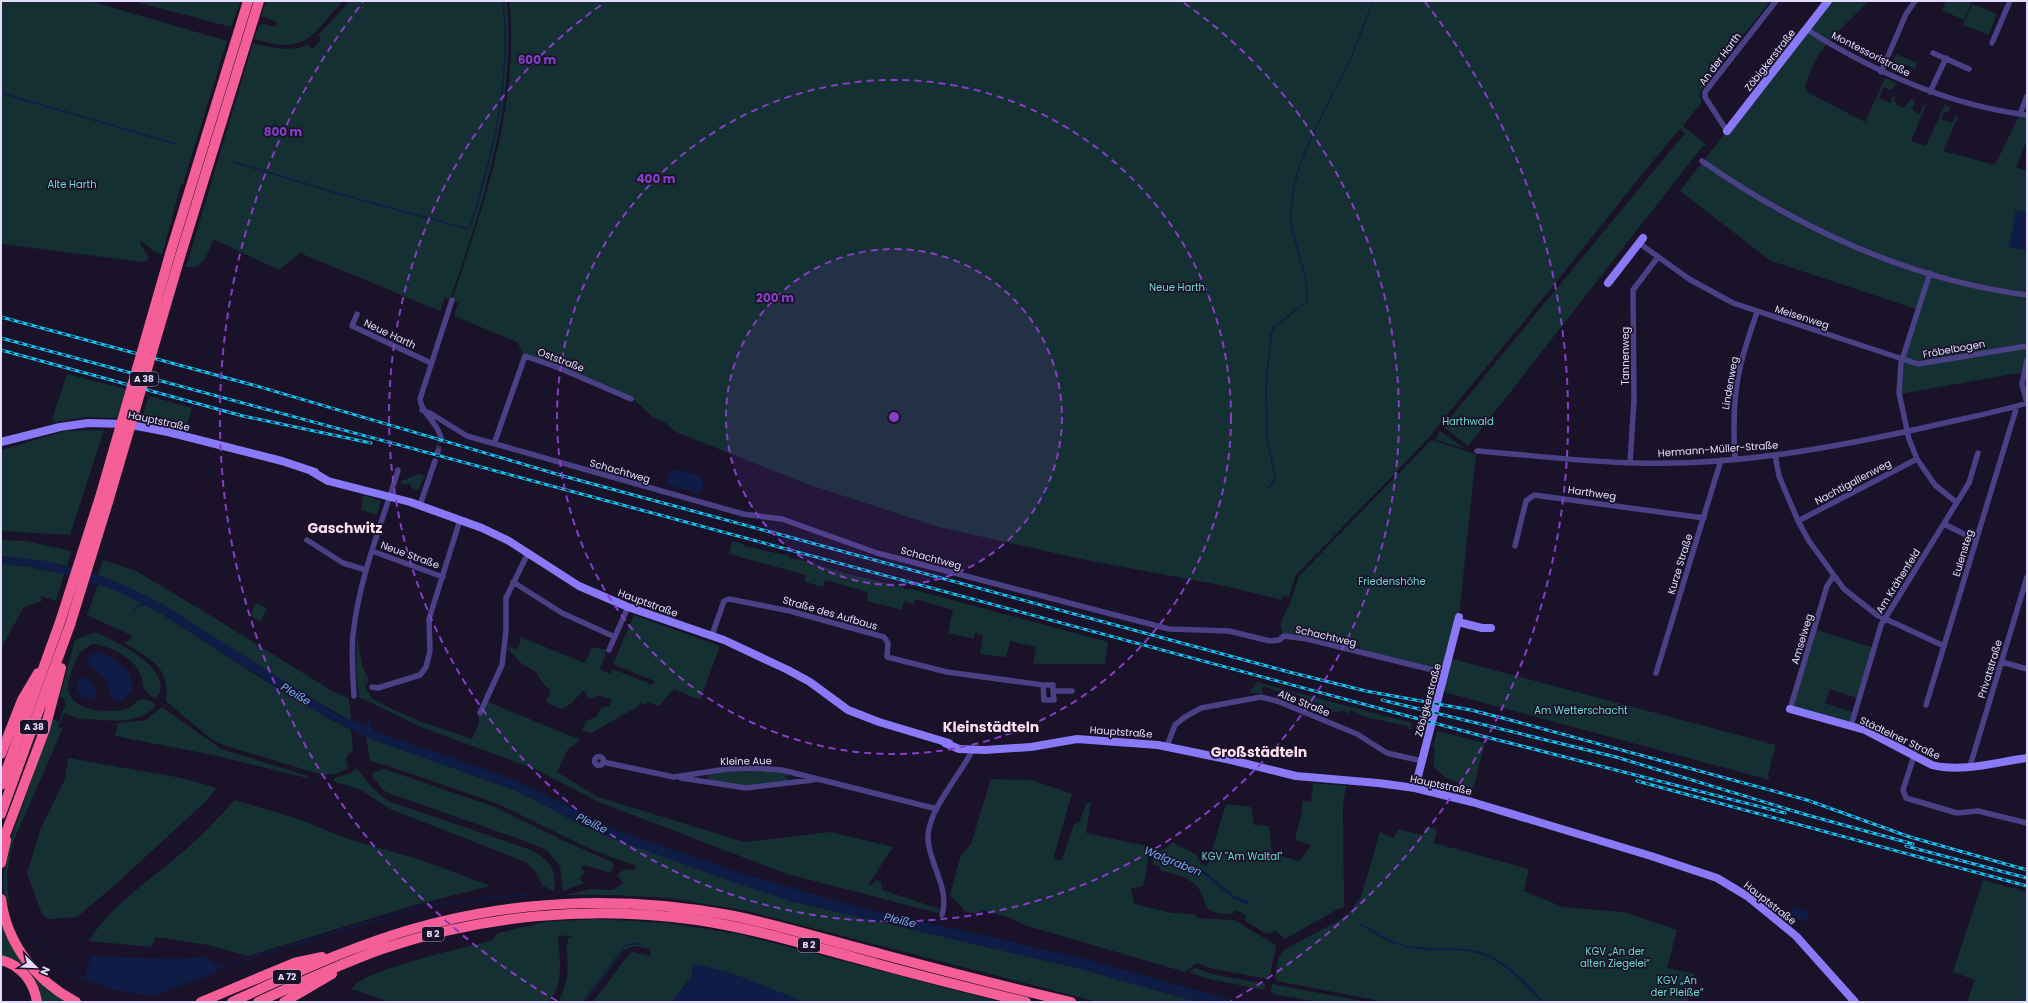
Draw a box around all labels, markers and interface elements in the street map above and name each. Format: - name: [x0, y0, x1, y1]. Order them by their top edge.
- street label: Zöbigkerstraße: [1741, 26, 1799, 94]
- street label: Montessoristraße: [1829, 28, 1913, 80]
- street label: An der Harth: [1695, 29, 1745, 89]
- text: 600 m: [518, 51, 557, 68]
- text: 800 m: [264, 123, 303, 140]
- text: 400 m: [636, 170, 676, 187]
- park label: Alte Harth: [47, 177, 97, 192]
- park label: Neue Harth: [1149, 280, 1205, 295]
- text: 200 m: [756, 289, 794, 306]
- street label: Meisenweg: [1773, 301, 1831, 333]
- street label: Neue Harth: [361, 315, 419, 353]
- street label: Tannenweg: [1618, 327, 1633, 385]
- street label: Fröbelbogen: [1922, 336, 1986, 362]
- street label: Oststraße: [535, 344, 587, 376]
- street label: Lindenweg: [1718, 355, 1742, 411]
- road number: A 38: [130, 372, 158, 386]
- street label: Hauptstraße: [127, 407, 191, 435]
- centre of rings: [887, 410, 901, 424]
- park label: Harthwald: [1442, 414, 1494, 429]
- street label: Hermann-Müller-Straße: [1657, 437, 1779, 461]
- street label: Schachtweg: [588, 455, 652, 487]
- street label: Nachtigallenweg: [1812, 456, 1894, 508]
- street label: Harthweg: [1567, 482, 1617, 504]
- district label: Gaschwitz: [308, 518, 382, 538]
- street label: Eulensteg: [1949, 528, 1977, 578]
- street label: Kurze Straße: [1664, 532, 1696, 596]
- street label: Neue Straße: [379, 537, 441, 573]
- street label: Schachtweg: [899, 543, 963, 573]
- street label: Am Krähenfeld: [1872, 546, 1924, 616]
- park label: Friedenshöhe: [1358, 574, 1426, 589]
- street label: Hauptstraße: [616, 585, 680, 621]
- street label: Straße des Aufbaus: [781, 592, 879, 634]
- street label: Amselweg: [1787, 612, 1817, 666]
- street label: Schachtweg: [1294, 622, 1358, 650]
- street label: Privatstraße: [1974, 638, 2006, 700]
- street label: Zöbigkerstraße: [1411, 662, 1445, 738]
- water label: Pleiße: [278, 679, 314, 709]
- street label: Alte Straße: [1276, 686, 1332, 720]
- park label: Am Wetterschacht: [1534, 703, 1628, 718]
- street label: Städtelner Straße: [1857, 713, 1943, 763]
- district label: Kleinstädteln: [943, 717, 1039, 737]
- road number: A 38: [20, 720, 48, 734]
- street label: Hauptstraße: [1089, 722, 1153, 742]
- district label: Großstädteln: [1211, 742, 1307, 762]
- street label: Kleine Aue: [720, 753, 772, 769]
- street label: Hauptstraße: [1409, 771, 1473, 799]
- water label: Pleiße: [574, 809, 610, 837]
- water label: Walgraben: [1142, 842, 1204, 880]
- park label: KGV "Am Waltal": [1202, 849, 1282, 864]
- street label: Hauptstraße: [1741, 878, 1799, 928]
- water label: Pleiße: [882, 909, 918, 932]
- road number: B 2: [422, 927, 444, 941]
- road number: B 2: [798, 938, 820, 952]
- park label: KGV „An der alten Ziegelei“: [1580, 944, 1650, 971]
- north arrow: [16, 947, 56, 987]
- text: N: [36, 964, 54, 978]
- road number: A 72: [273, 970, 301, 984]
- park label: KGV „An der Pleiße“: [1650, 973, 1704, 1000]

